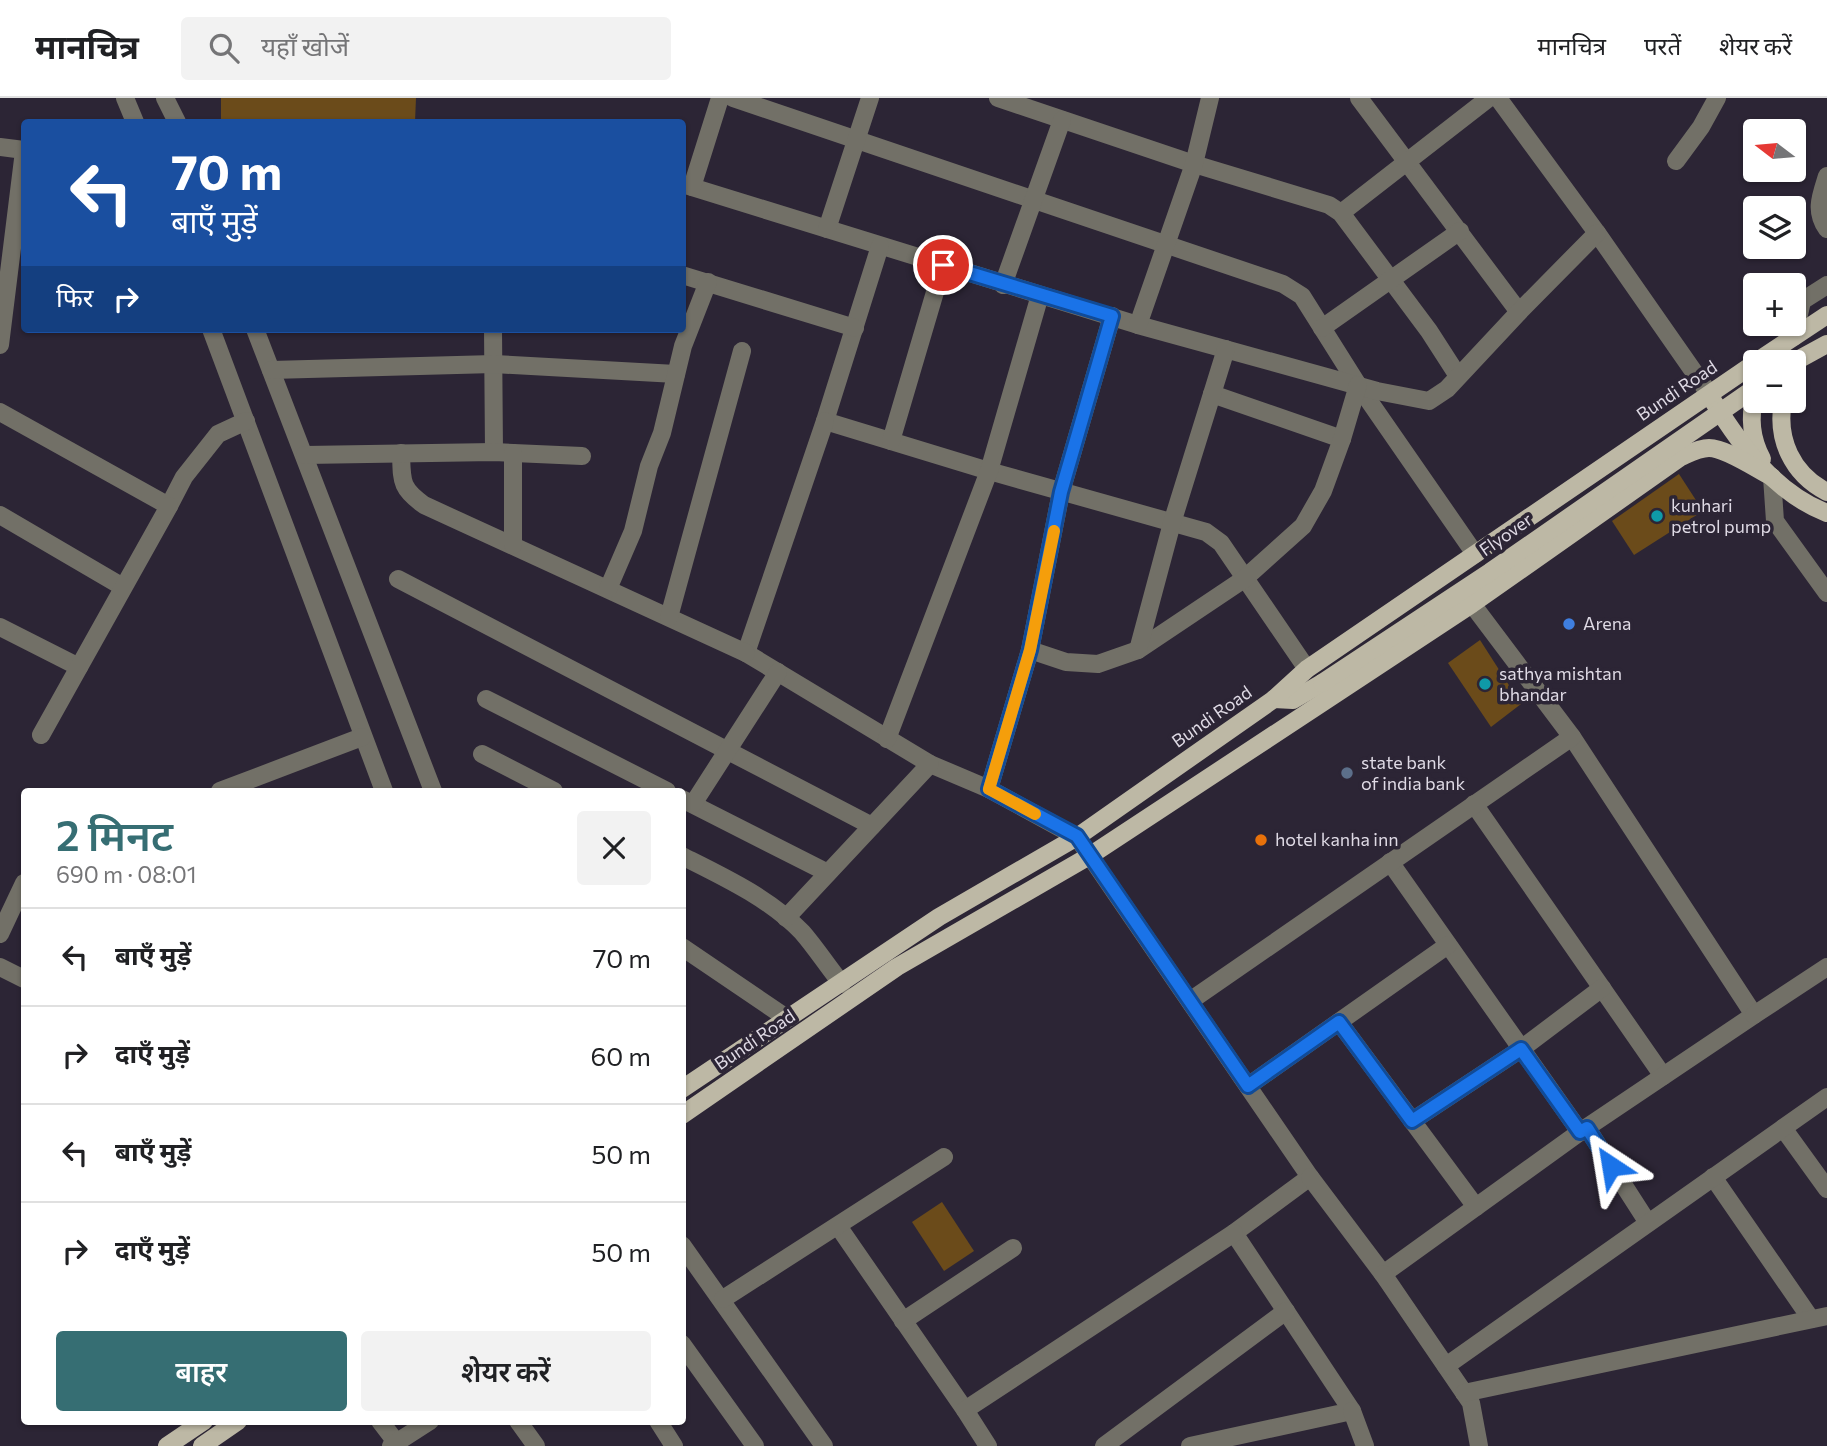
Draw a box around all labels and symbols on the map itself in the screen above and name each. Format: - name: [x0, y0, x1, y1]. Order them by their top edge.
- north arrow: [1743, 119, 1806, 182]
- pin: [913, 235, 973, 295]
- street label: Bundi Road: [1632, 355, 1721, 425]
- place label: kunhari petrol pump: [1671, 494, 1771, 537]
- street label: Flyover: [1475, 508, 1536, 560]
- marker: kunhari petrol pump: [1649, 508, 1665, 524]
- place label: Arena: [1583, 612, 1632, 634]
- marker: Arena: [1561, 616, 1577, 632]
- place label: sathya mishtan bhandar: [1499, 662, 1622, 705]
- marker: sathya mishtan bhandar: [1477, 676, 1493, 692]
- street label: Bundi Road: [1167, 681, 1256, 752]
- place label: state bank of india bank: [1361, 751, 1465, 794]
- marker: state bank of india bank: [1339, 765, 1355, 781]
- place label: hotel kanha inn: [1275, 828, 1399, 850]
- marker: hotel kanha inn: [1253, 832, 1269, 848]
- street label: Bundi Road: [710, 1004, 799, 1074]
- position arrow: [1574, 1129, 1648, 1203]

